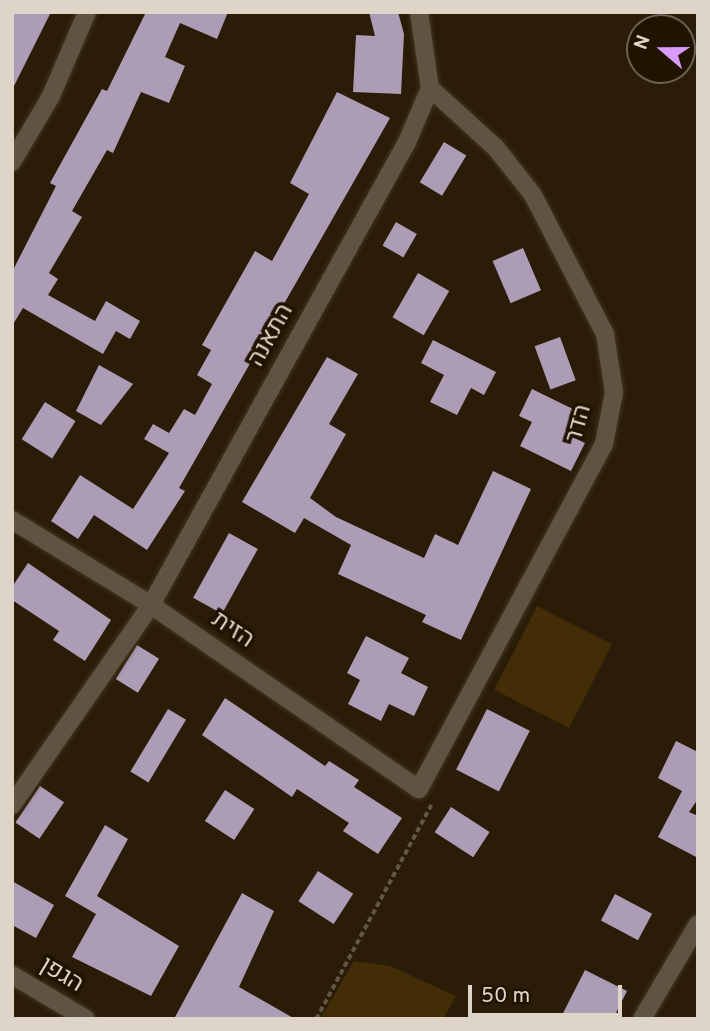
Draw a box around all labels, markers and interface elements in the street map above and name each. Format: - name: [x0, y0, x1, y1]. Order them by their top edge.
- north arrow: [626, 14, 696, 84]
- text: N: [630, 32, 657, 53]
- street label: התאנה: [243, 300, 301, 372]
- street label: הדר: [561, 402, 599, 446]
- street label: הזית: [205, 607, 259, 655]
- street label: הגפן: [34, 952, 88, 1000]
- scale bar: [472, 972, 626, 1016]
- text: 50 m: [481, 983, 530, 1010]

